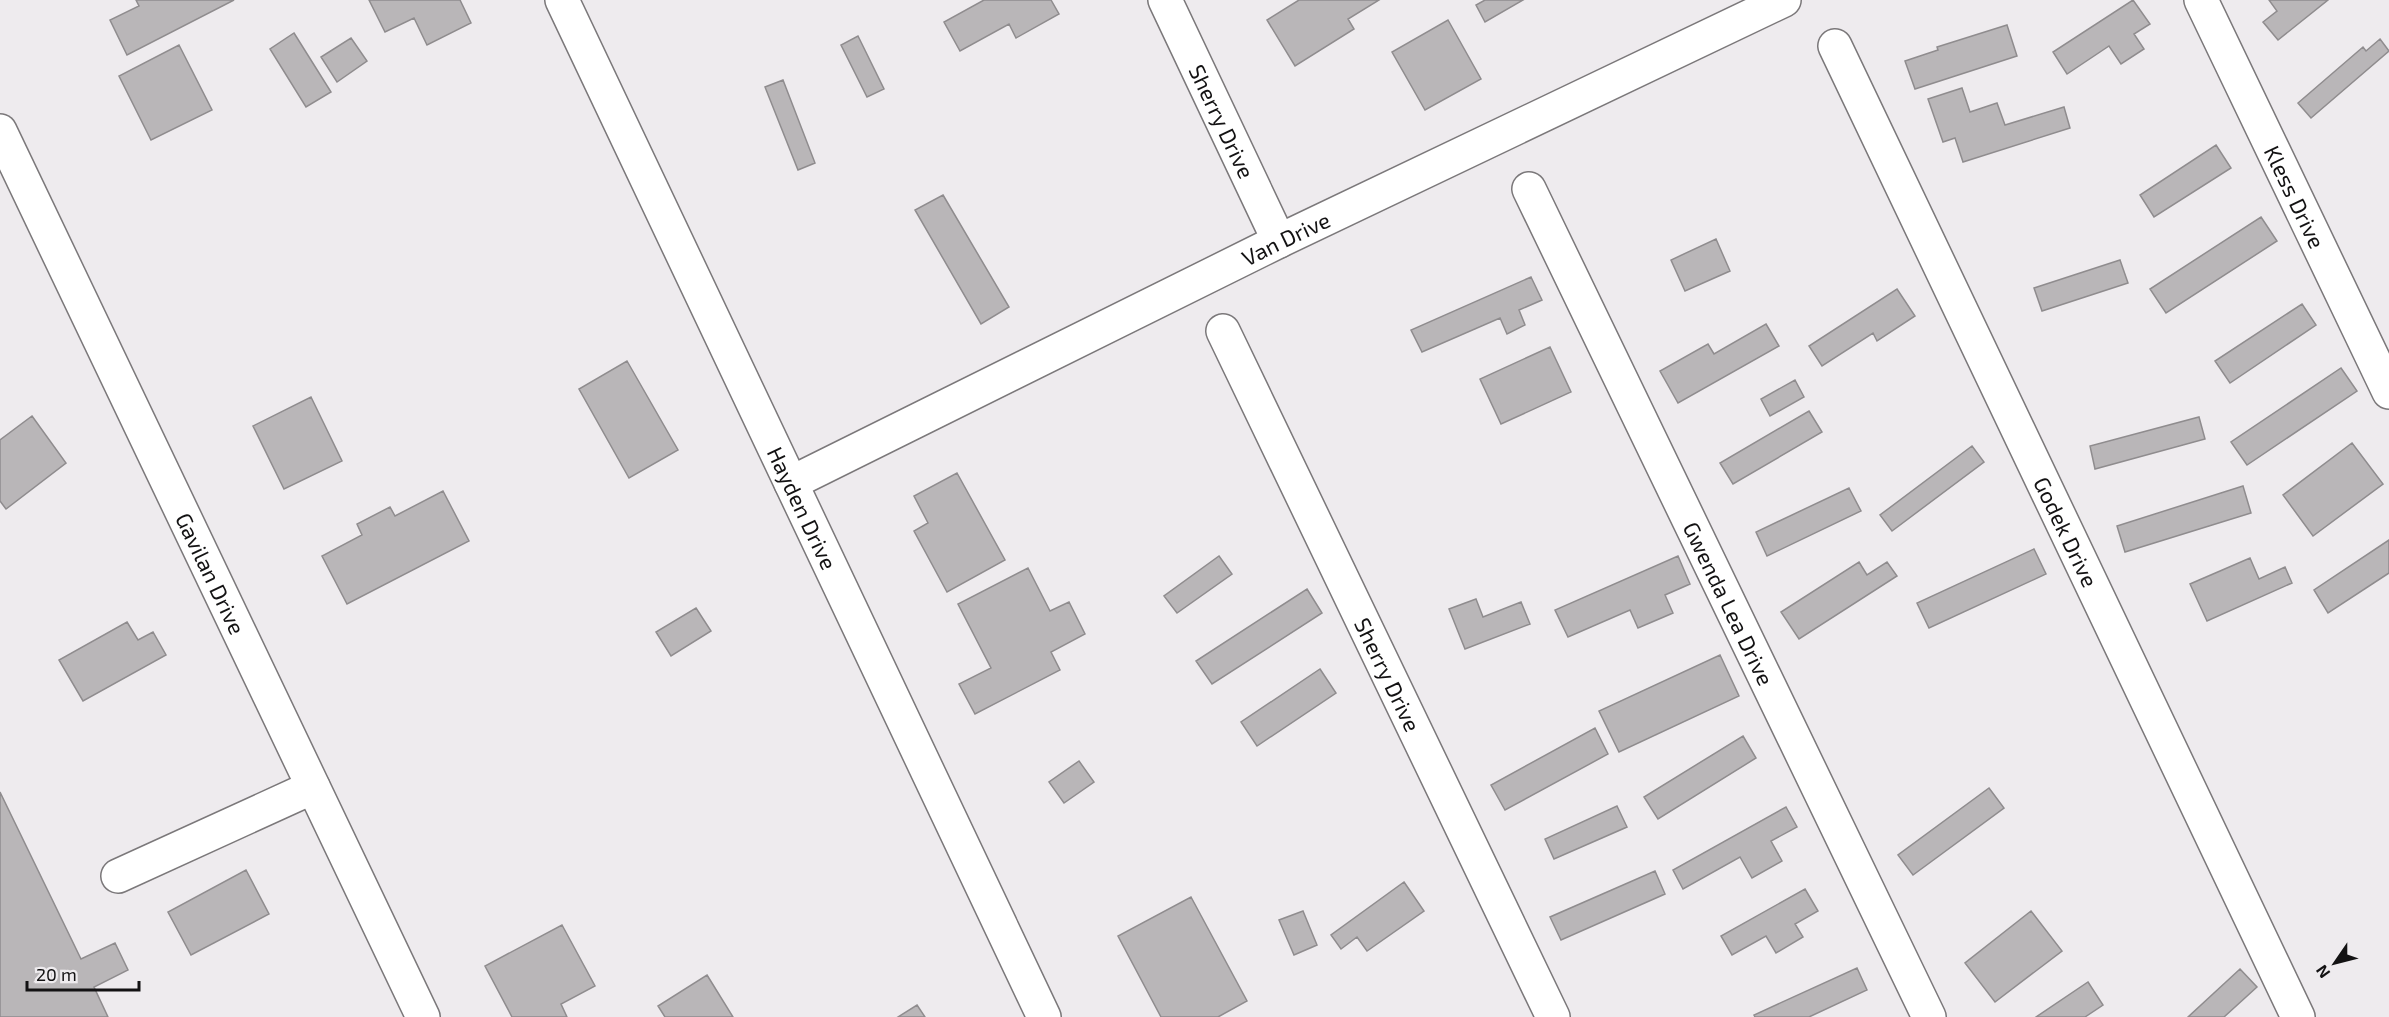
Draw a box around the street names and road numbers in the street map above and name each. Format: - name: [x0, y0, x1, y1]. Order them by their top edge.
- street label: Sherry Drive: [1184, 60, 1260, 182]
- street label: Kless Drive: [2260, 141, 2331, 252]
- street label: Van Drive: [1237, 206, 1334, 270]
- street label: Hayden Drive: [763, 442, 843, 573]
- street label: Godek Drive: [2029, 472, 2104, 591]
- street label: Gavilan Drive: [171, 508, 251, 638]
- street label: Gwenda Lea Drive: [1679, 517, 1780, 689]
- street label: Sherry Drive: [1350, 613, 1427, 735]

